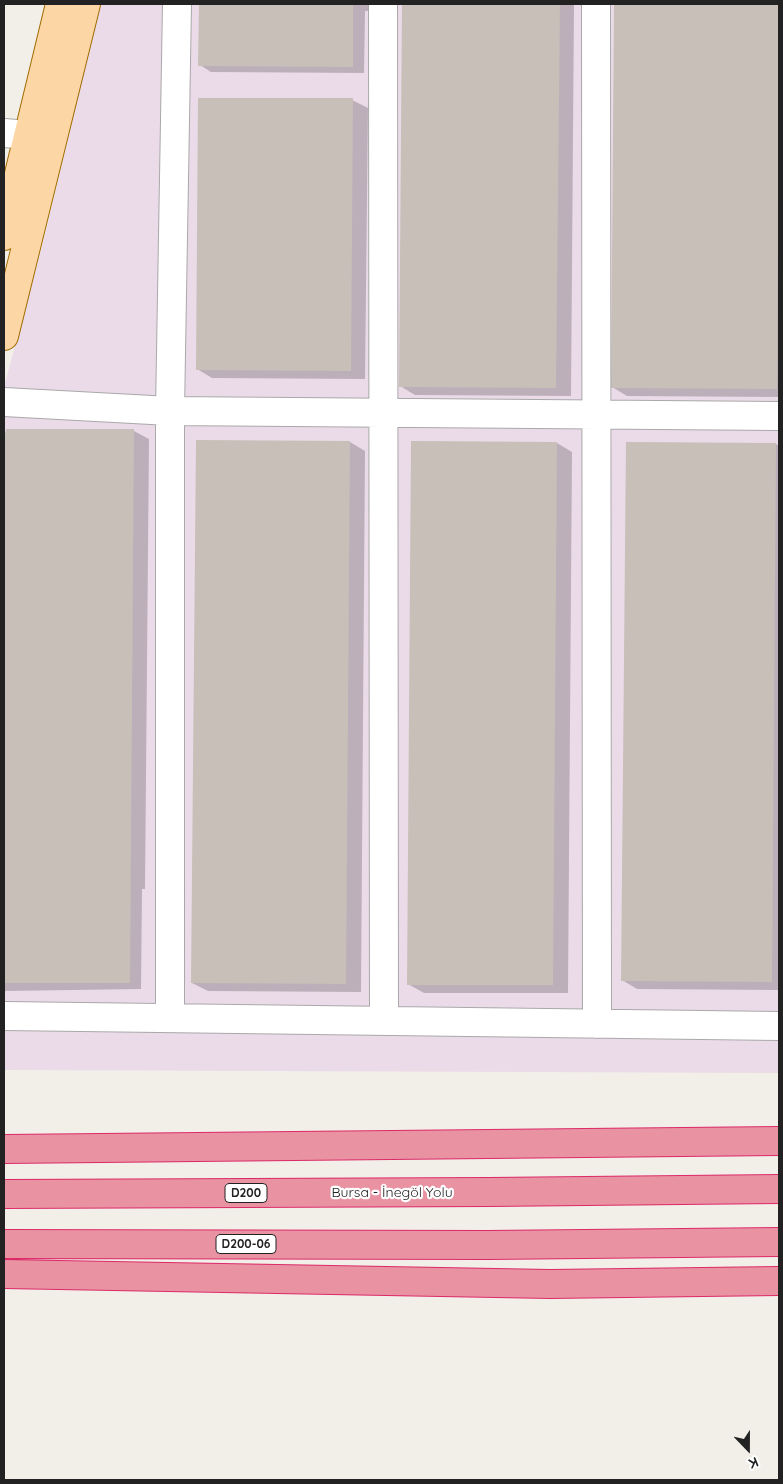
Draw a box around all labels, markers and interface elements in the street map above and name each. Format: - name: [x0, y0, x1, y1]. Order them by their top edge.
- road number: D200: [225, 1184, 267, 1202]
- street label: Bursa - İnegöl Yolu: [331, 1185, 453, 1201]
- road number: D200-06: [216, 1234, 276, 1254]
- north arrow: [723, 1424, 773, 1474]
- text: K: [746, 1453, 761, 1473]

